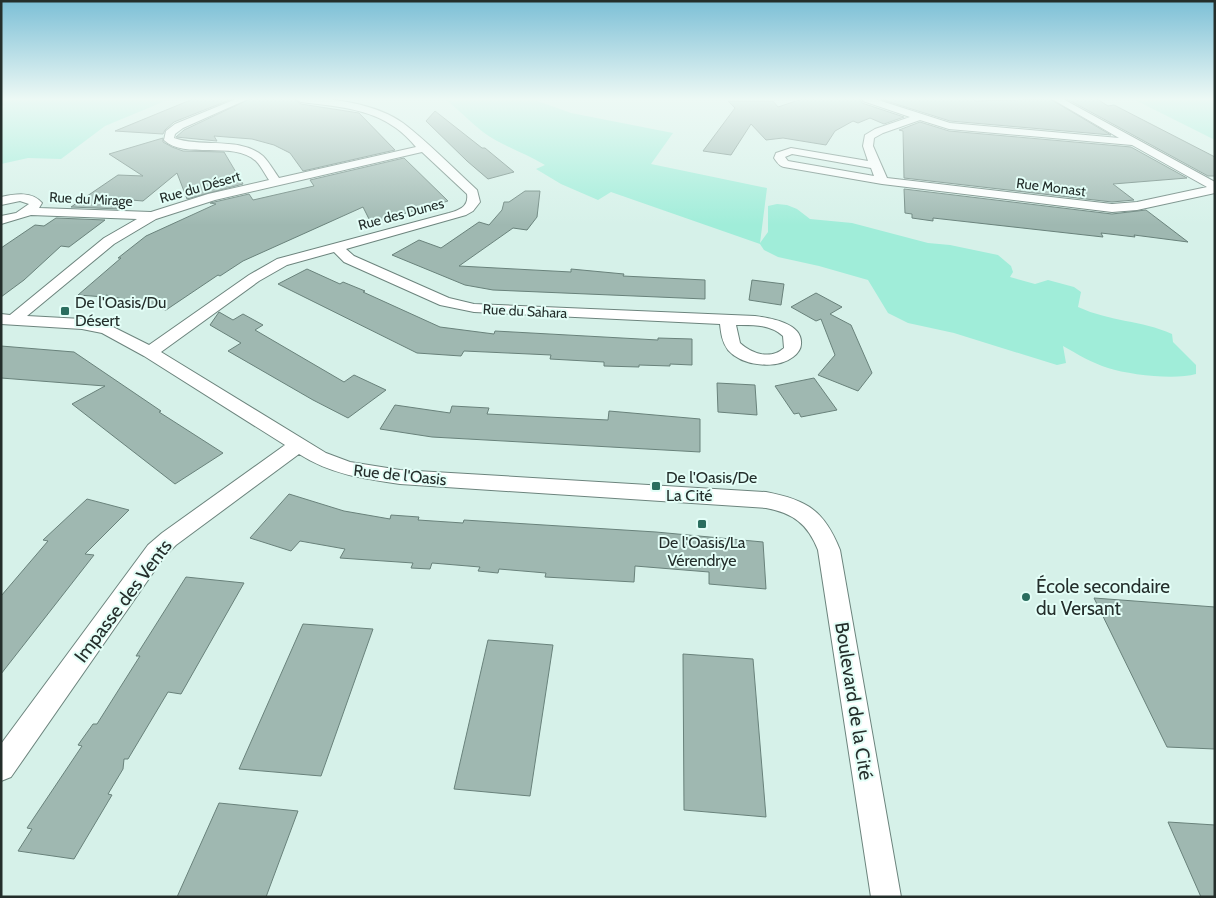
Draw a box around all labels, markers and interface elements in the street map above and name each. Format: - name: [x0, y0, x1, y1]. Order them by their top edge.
- street label: Rue du Désert: [157, 167, 243, 207]
- street label: Rue Monast: [1015, 174, 1087, 200]
- street label: Rue du Mirage: [49, 188, 133, 210]
- street label: Rue des Dunes: [356, 194, 446, 234]
- place label: De l'Oasis/Du Désert: [75, 293, 166, 330]
- street label: Rue du Sahara: [482, 300, 568, 322]
- marker: De l'Oasis/Du Désert: [59, 305, 71, 317]
- street label: Rue de l'Oasis: [353, 461, 448, 489]
- place label: De l'Oasis/De La Cité: [666, 468, 757, 505]
- marker: De l'Oasis/De La Cité: [650, 480, 662, 492]
- marker: De l'Oasis/La Vérendrye: [696, 518, 708, 530]
- place label: De l'Oasis/La Vérendrye: [658, 533, 746, 570]
- street label: Impasse des Vents: [69, 535, 177, 667]
- place label: École secondaire du Versant: [1036, 574, 1170, 620]
- marker: École secondaire du Versant: [1020, 591, 1032, 603]
- street label: Boulevard de la Cité: [830, 620, 878, 782]

